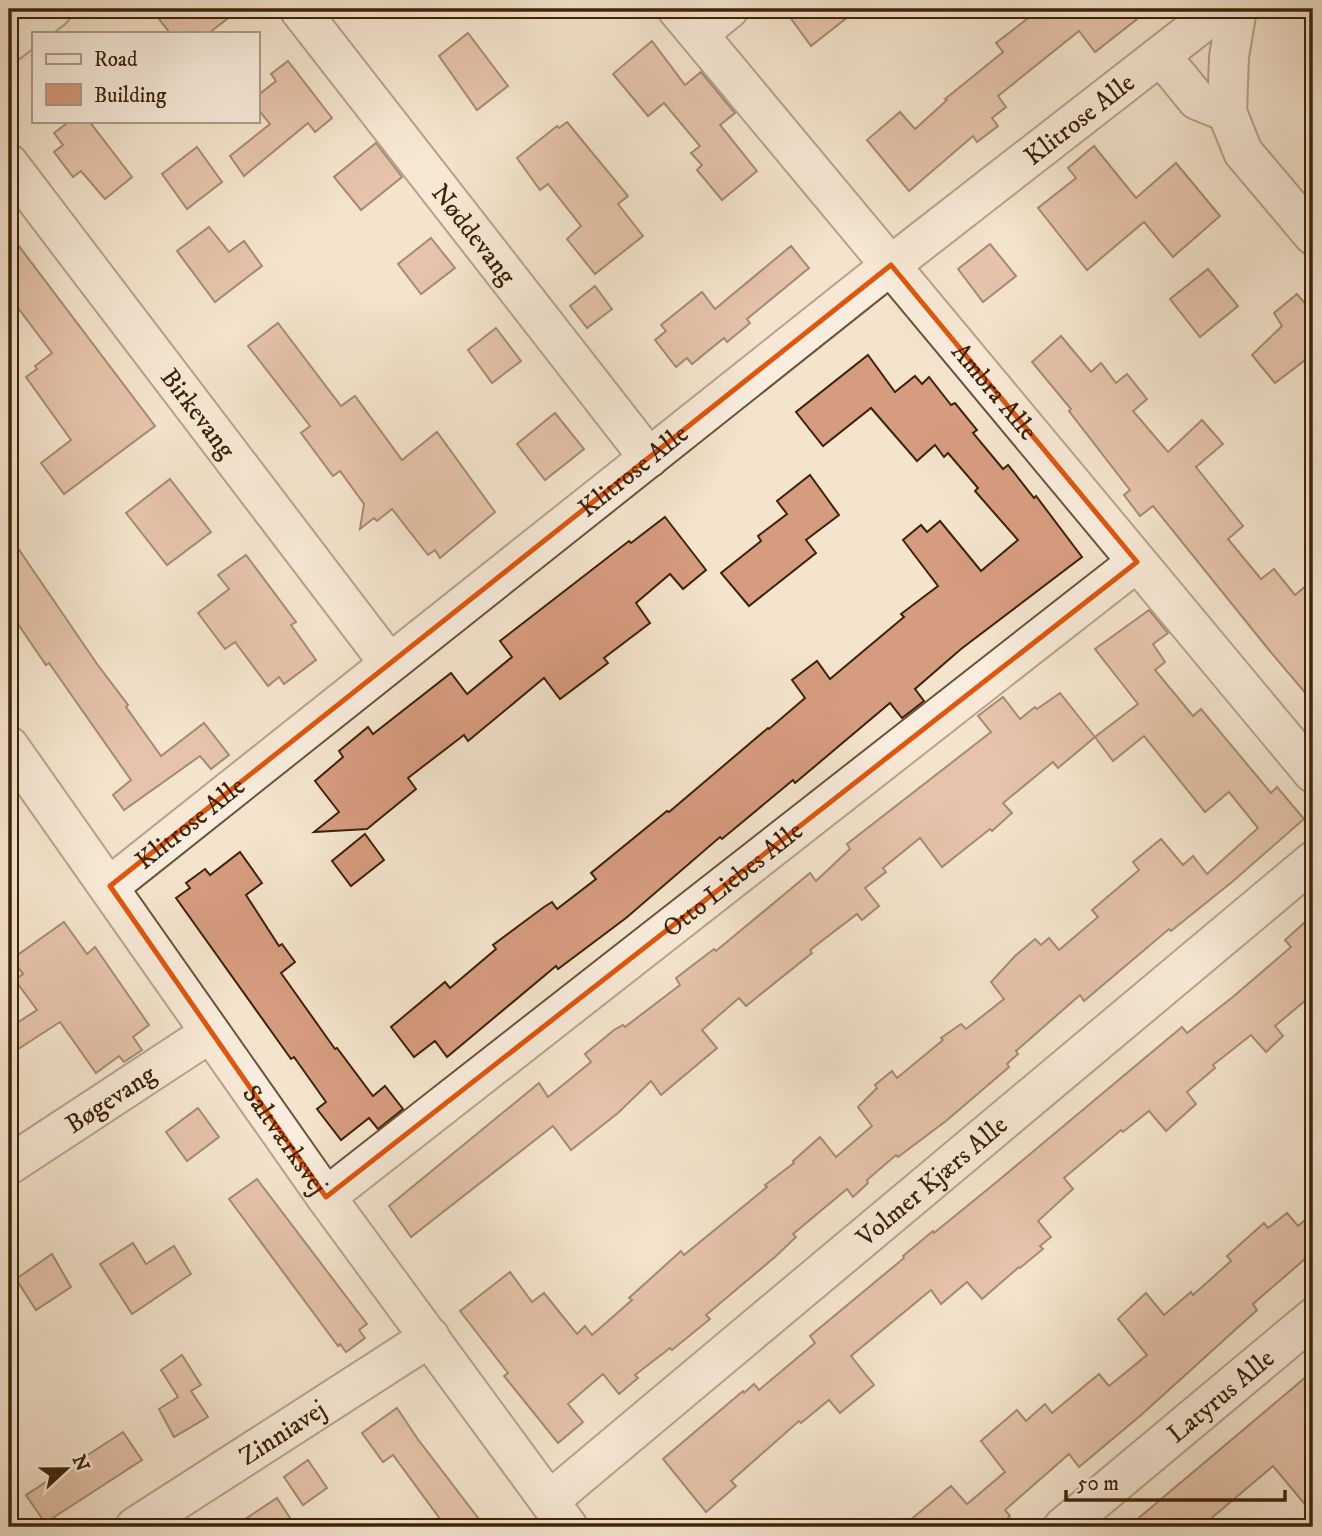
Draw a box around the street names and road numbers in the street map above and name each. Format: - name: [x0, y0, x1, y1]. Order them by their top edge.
- street label: Klitrose Alle: [1018, 67, 1142, 173]
- street label: Nøddevang: [423, 178, 523, 292]
- street label: Ambra Alle: [944, 336, 1044, 448]
- street label: Birkevang: [153, 362, 243, 466]
- street label: Klitrose Alle: [572, 418, 695, 525]
- street label: Klitrose Alle: [129, 770, 252, 877]
- street label: Otto Liebes Alle: [656, 815, 810, 945]
- street label: Bøgevang: [60, 1058, 163, 1141]
- street label: Saltværksvej: [234, 1079, 334, 1202]
- street label: Volmer Kjærs Alle: [849, 1109, 1015, 1255]
- street label: Latyrus Alle: [1161, 1342, 1282, 1451]
- street label: Zinniavej: [233, 1393, 333, 1474]

